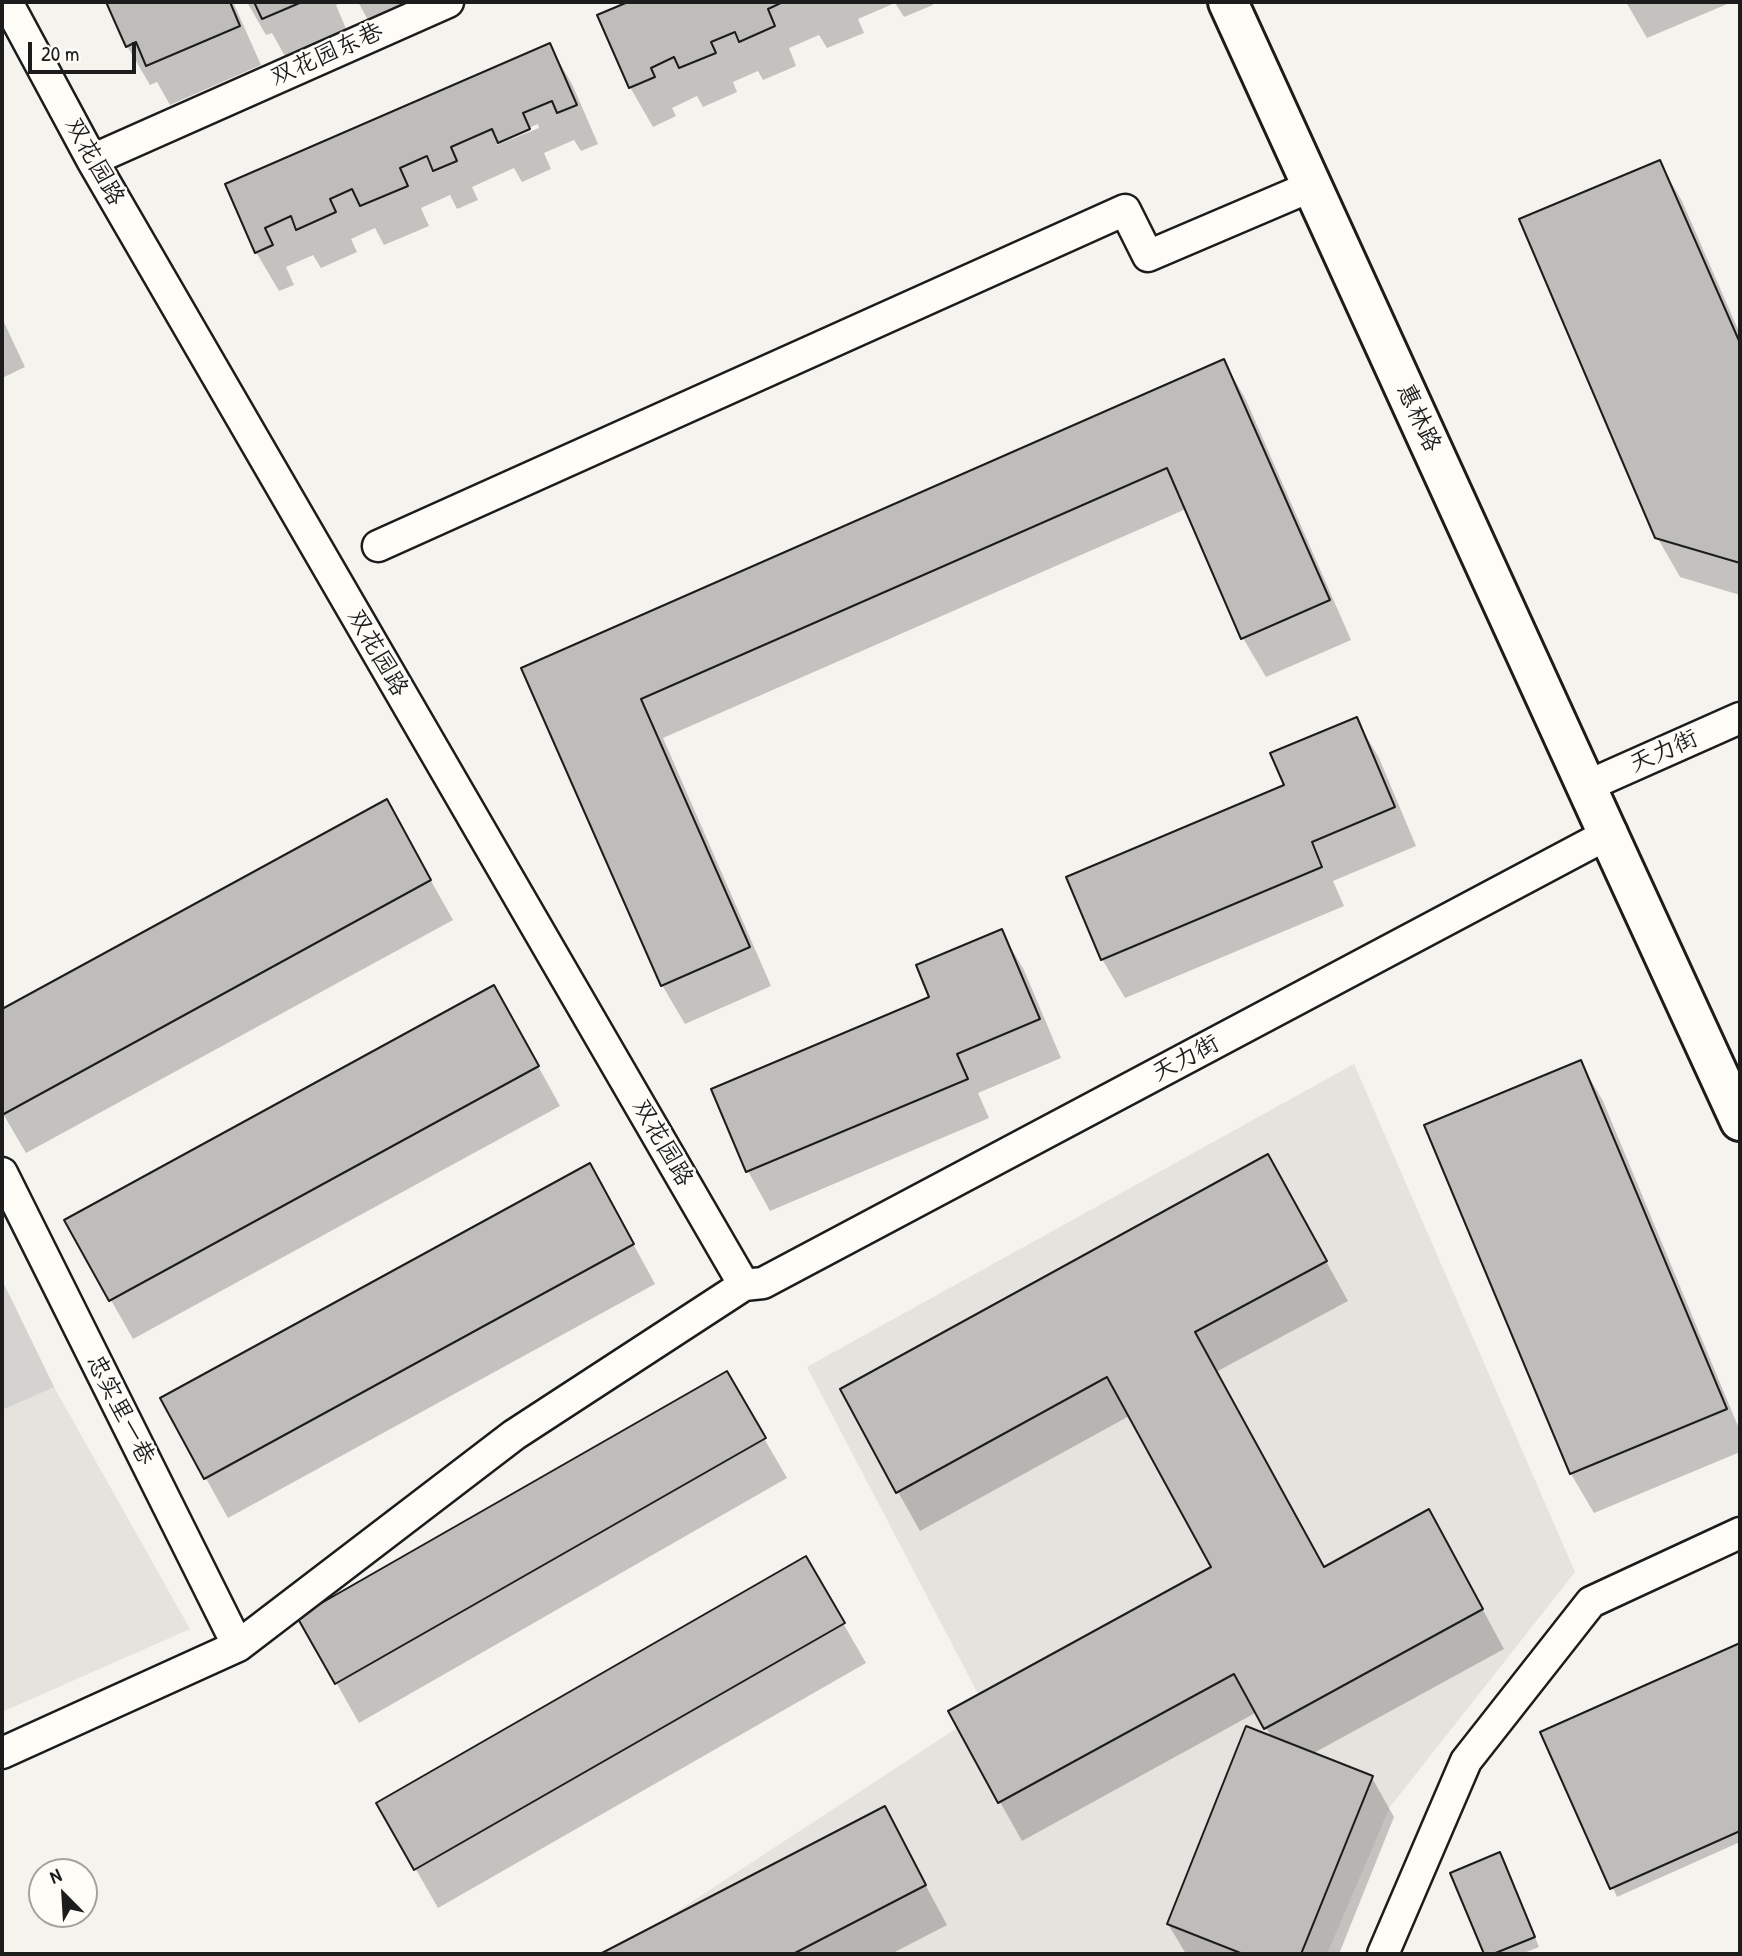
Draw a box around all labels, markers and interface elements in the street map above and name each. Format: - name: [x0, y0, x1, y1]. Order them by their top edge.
- street label: 双花园东巷: [266, 17, 388, 93]
- scale bar: [32, 28, 140, 72]
- text: 20 m: [41, 39, 79, 68]
- street label: 双花园路: [58, 113, 130, 211]
- street label: 惠林路: [1390, 379, 1446, 457]
- street label: 双花园路: [341, 604, 413, 702]
- street label: 天力街: [1625, 724, 1703, 780]
- street label: 天力街: [1147, 1029, 1225, 1089]
- street label: 双花园路: [626, 1094, 698, 1192]
- street label: 忠实里一巷: [80, 1350, 160, 1470]
- north arrow: [28, 1858, 98, 1928]
- text: N: [45, 1862, 65, 1890]

